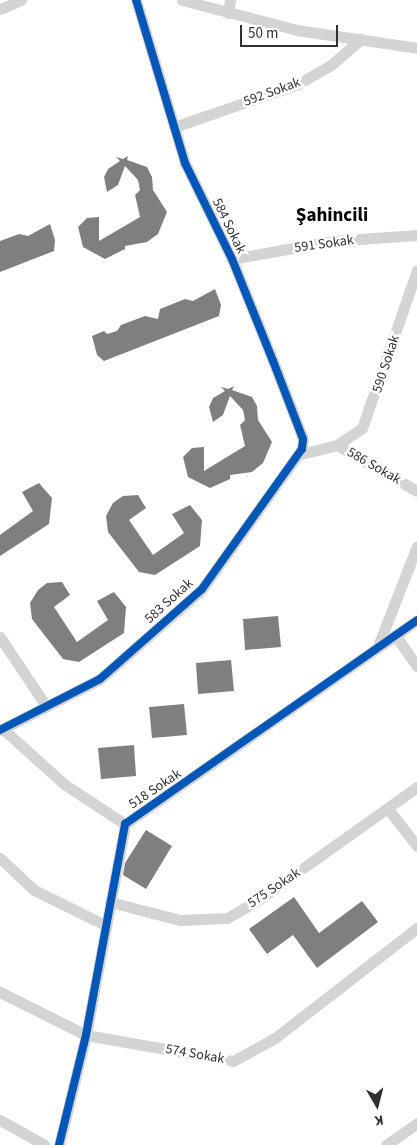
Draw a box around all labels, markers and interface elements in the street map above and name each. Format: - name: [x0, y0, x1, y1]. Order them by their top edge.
- scale bar: [242, 15, 340, 47]
- text: 50 m: [248, 23, 278, 44]
- street label: 592 Sokak: [241, 74, 303, 110]
- street label: 584 Sokak: [208, 196, 250, 256]
- district label: Şahincili: [296, 205, 368, 227]
- street label: 591 Sokak: [293, 232, 355, 256]
- street label: 590 Sokak: [369, 333, 403, 395]
- street label: 586 Sokak: [344, 444, 404, 488]
- street label: 583 Sokak: [141, 575, 197, 627]
- street label: 518 Sokak: [126, 765, 184, 813]
- street label: 575 Sokak: [245, 864, 303, 912]
- street label: 574 Sokak: [164, 1041, 226, 1067]
- north arrow: [352, 1080, 402, 1130]
- text: K: [373, 1109, 385, 1130]

